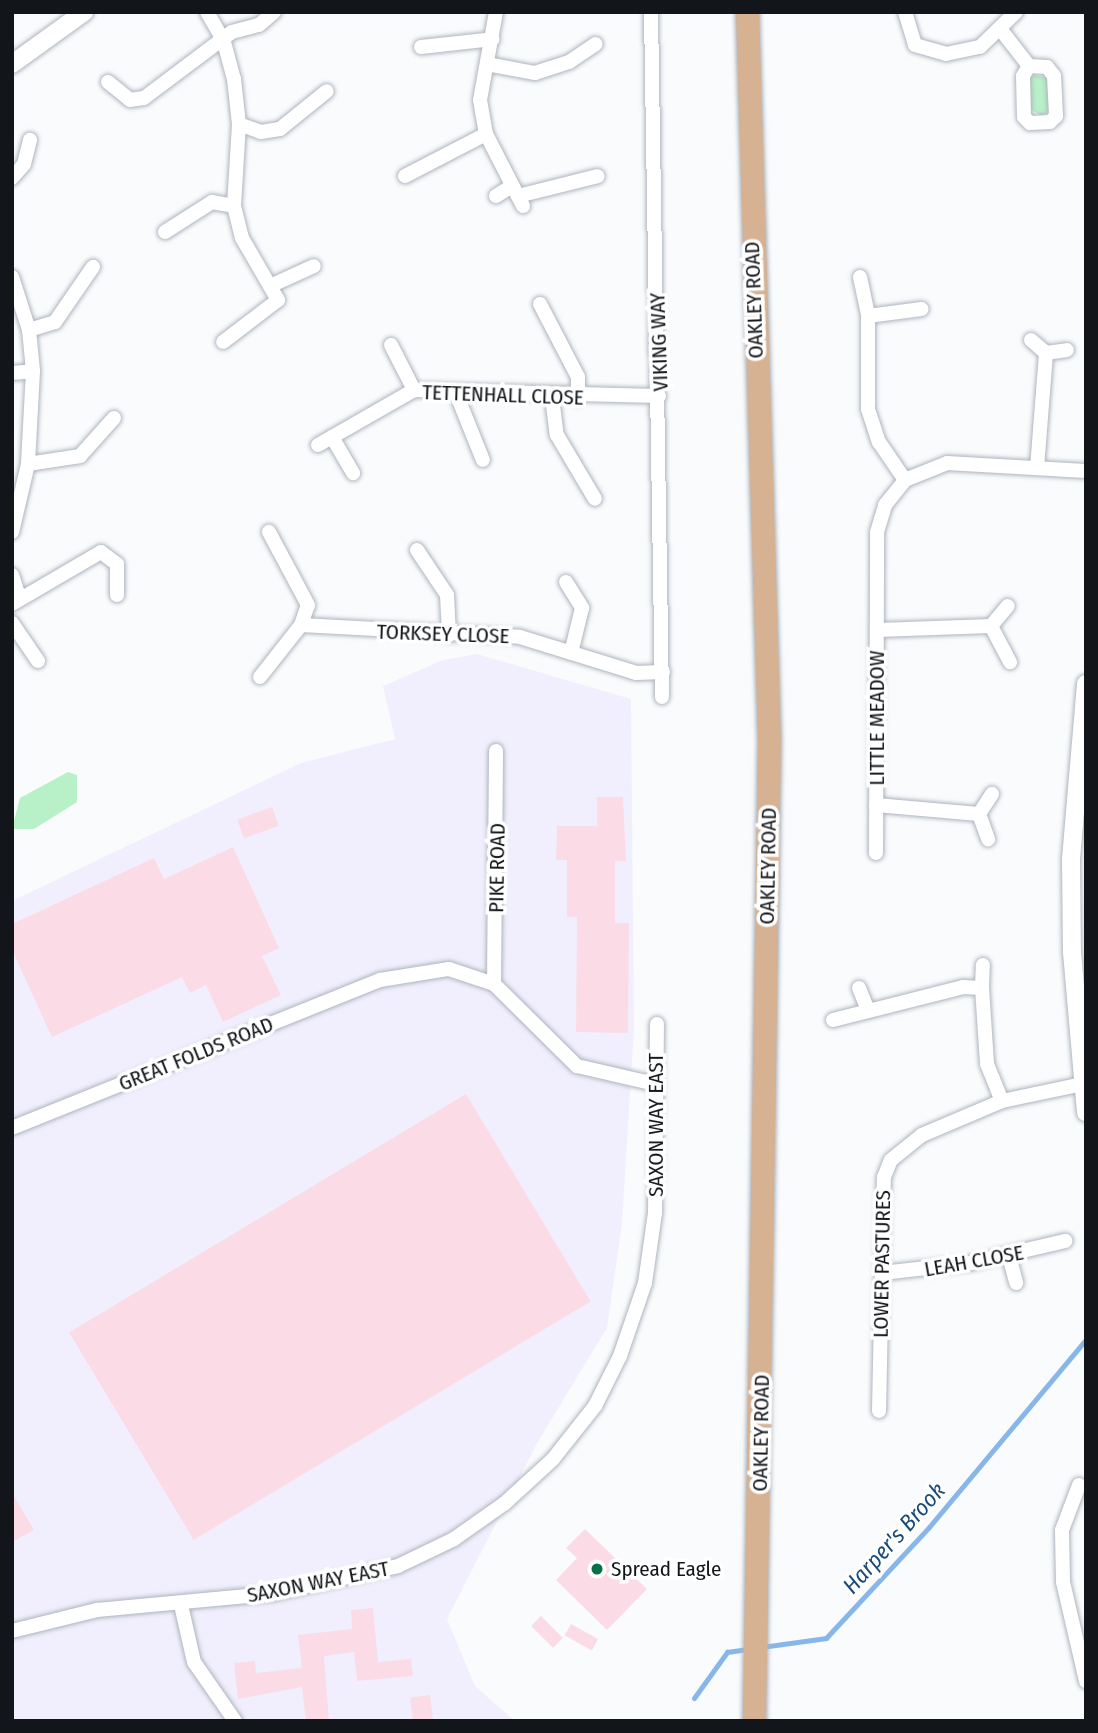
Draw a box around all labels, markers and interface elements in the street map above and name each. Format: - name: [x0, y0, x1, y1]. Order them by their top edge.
- street label: OAKLEY ROAD: [739, 241, 769, 359]
- street label: VIKING WAY: [645, 292, 673, 392]
- street label: TETTENHALL CLOSE: [422, 380, 584, 410]
- street label: TORKSEY CLOSE: [376, 619, 510, 649]
- street label: LITTLE MEADOW: [864, 650, 890, 786]
- street label: OAKLEY ROAD: [754, 807, 782, 925]
- street label: PIKE ROAD: [484, 823, 510, 913]
- street label: GREAT FOLDS ROAD: [115, 1012, 277, 1096]
- street label: SAXON WAY EAST: [643, 1053, 669, 1197]
- street label: LOWER PASTURES: [868, 1190, 896, 1338]
- street label: LEAH CLOSE: [922, 1240, 1026, 1282]
- street label: OAKLEY ROAD: [747, 1374, 775, 1492]
- water label: Harper's Brook: [837, 1477, 951, 1599]
- street label: SAXON WAY EAST: [245, 1556, 391, 1608]
- place label: Spread Eagle: [611, 1556, 721, 1582]
- marker: Spread Eagle: [589, 1561, 605, 1577]

